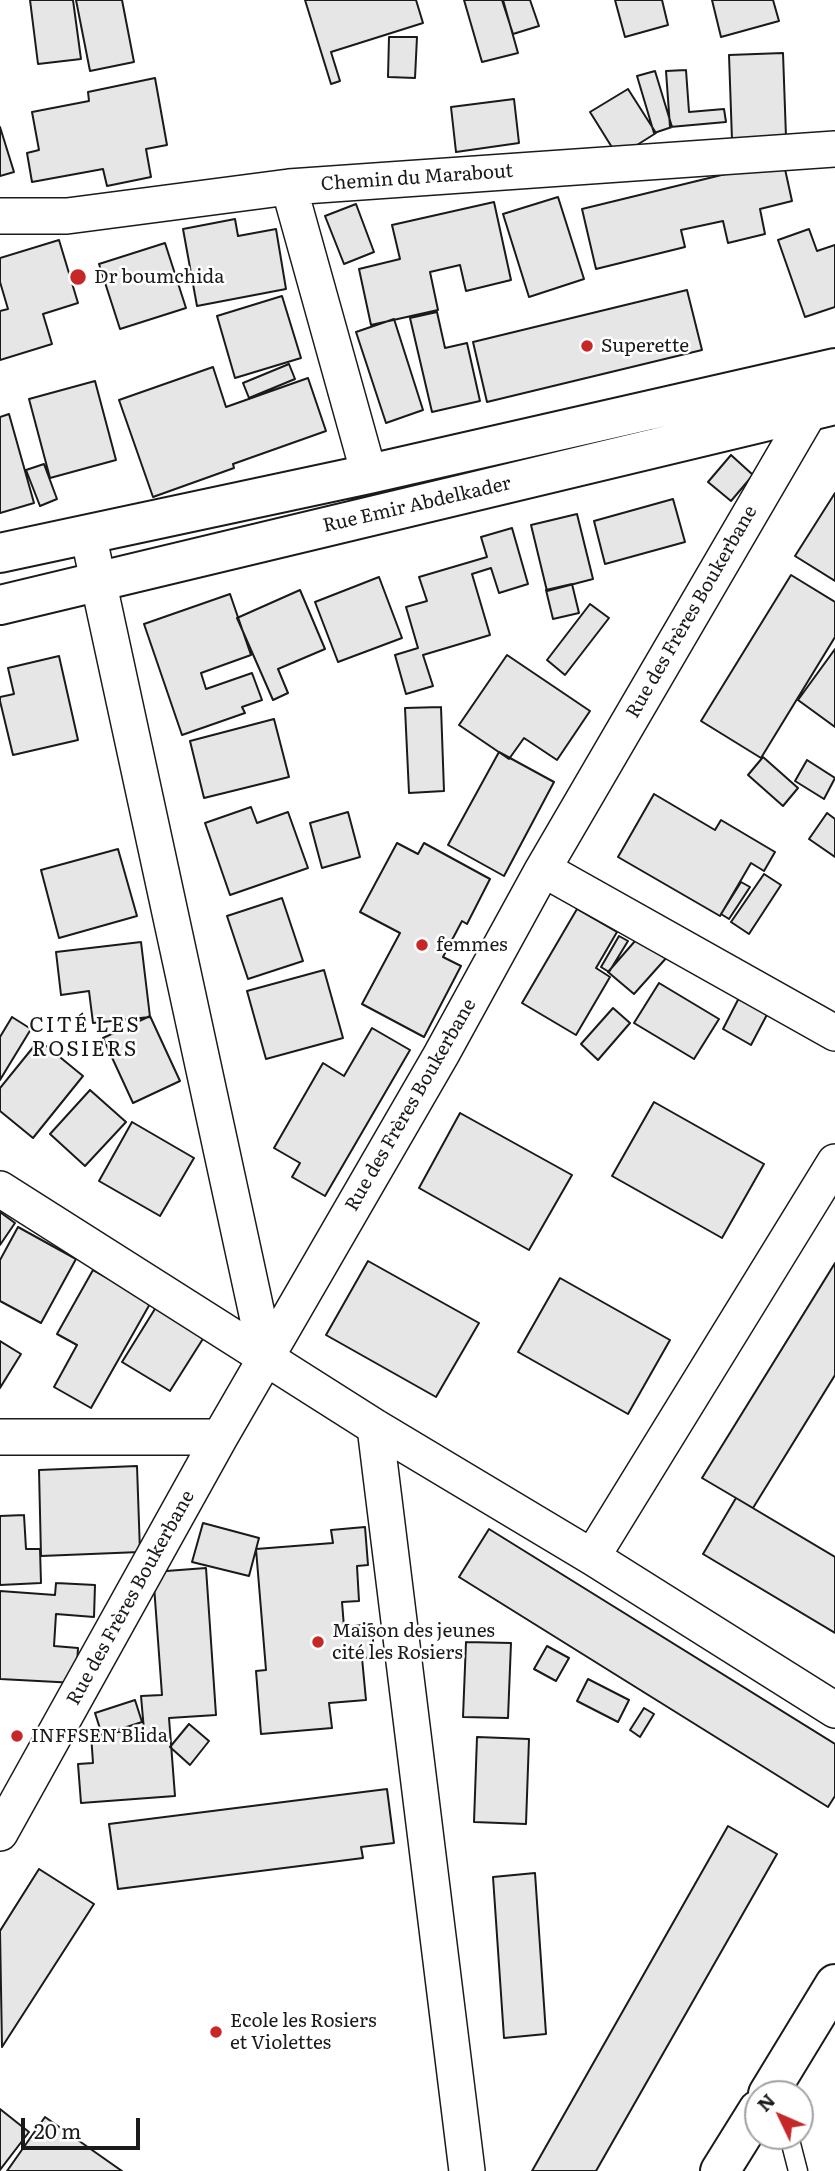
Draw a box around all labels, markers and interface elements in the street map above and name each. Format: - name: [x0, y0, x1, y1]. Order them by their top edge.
- street label: Chemin du Marabout: [320, 160, 514, 196]
- place label: Dr boumchida: [94, 266, 224, 288]
- marker: Dr boumchida: [68, 267, 88, 287]
- place label: Superette: [601, 335, 689, 357]
- marker: Superette: [579, 338, 595, 354]
- street label: Rue Emir Abdelkader: [321, 472, 513, 538]
- street label: Rue des Frères Boukerbane: [622, 502, 762, 722]
- place label: femmes: [436, 934, 508, 956]
- marker: femmes: [414, 937, 430, 953]
- street label: Rue des Frères Boukerbane: [341, 995, 481, 1215]
- district label: CITÉ LES ROSIERS: [30, 1013, 140, 1063]
- street label: Rue des Frères Boukerbane: [62, 1487, 200, 1709]
- place label: Maison des jeunes cité les Rosiers: [332, 1620, 495, 1664]
- marker: Maison des jeunes cité les Rosiers: [310, 1634, 326, 1650]
- place label: INFFSEN Blida: [31, 1725, 168, 1747]
- marker: INFFSEN Blida: [9, 1728, 25, 1744]
- place label: Ecole les Rosiers et Violettes: [230, 2010, 377, 2054]
- marker: Ecole les Rosiers et Violettes: [208, 2024, 224, 2040]
- north arrow: [744, 2080, 814, 2150]
- text: N: [750, 2086, 781, 2117]
- scale bar: [24, 2104, 144, 2148]
- text: 20 m: [34, 2114, 81, 2145]

